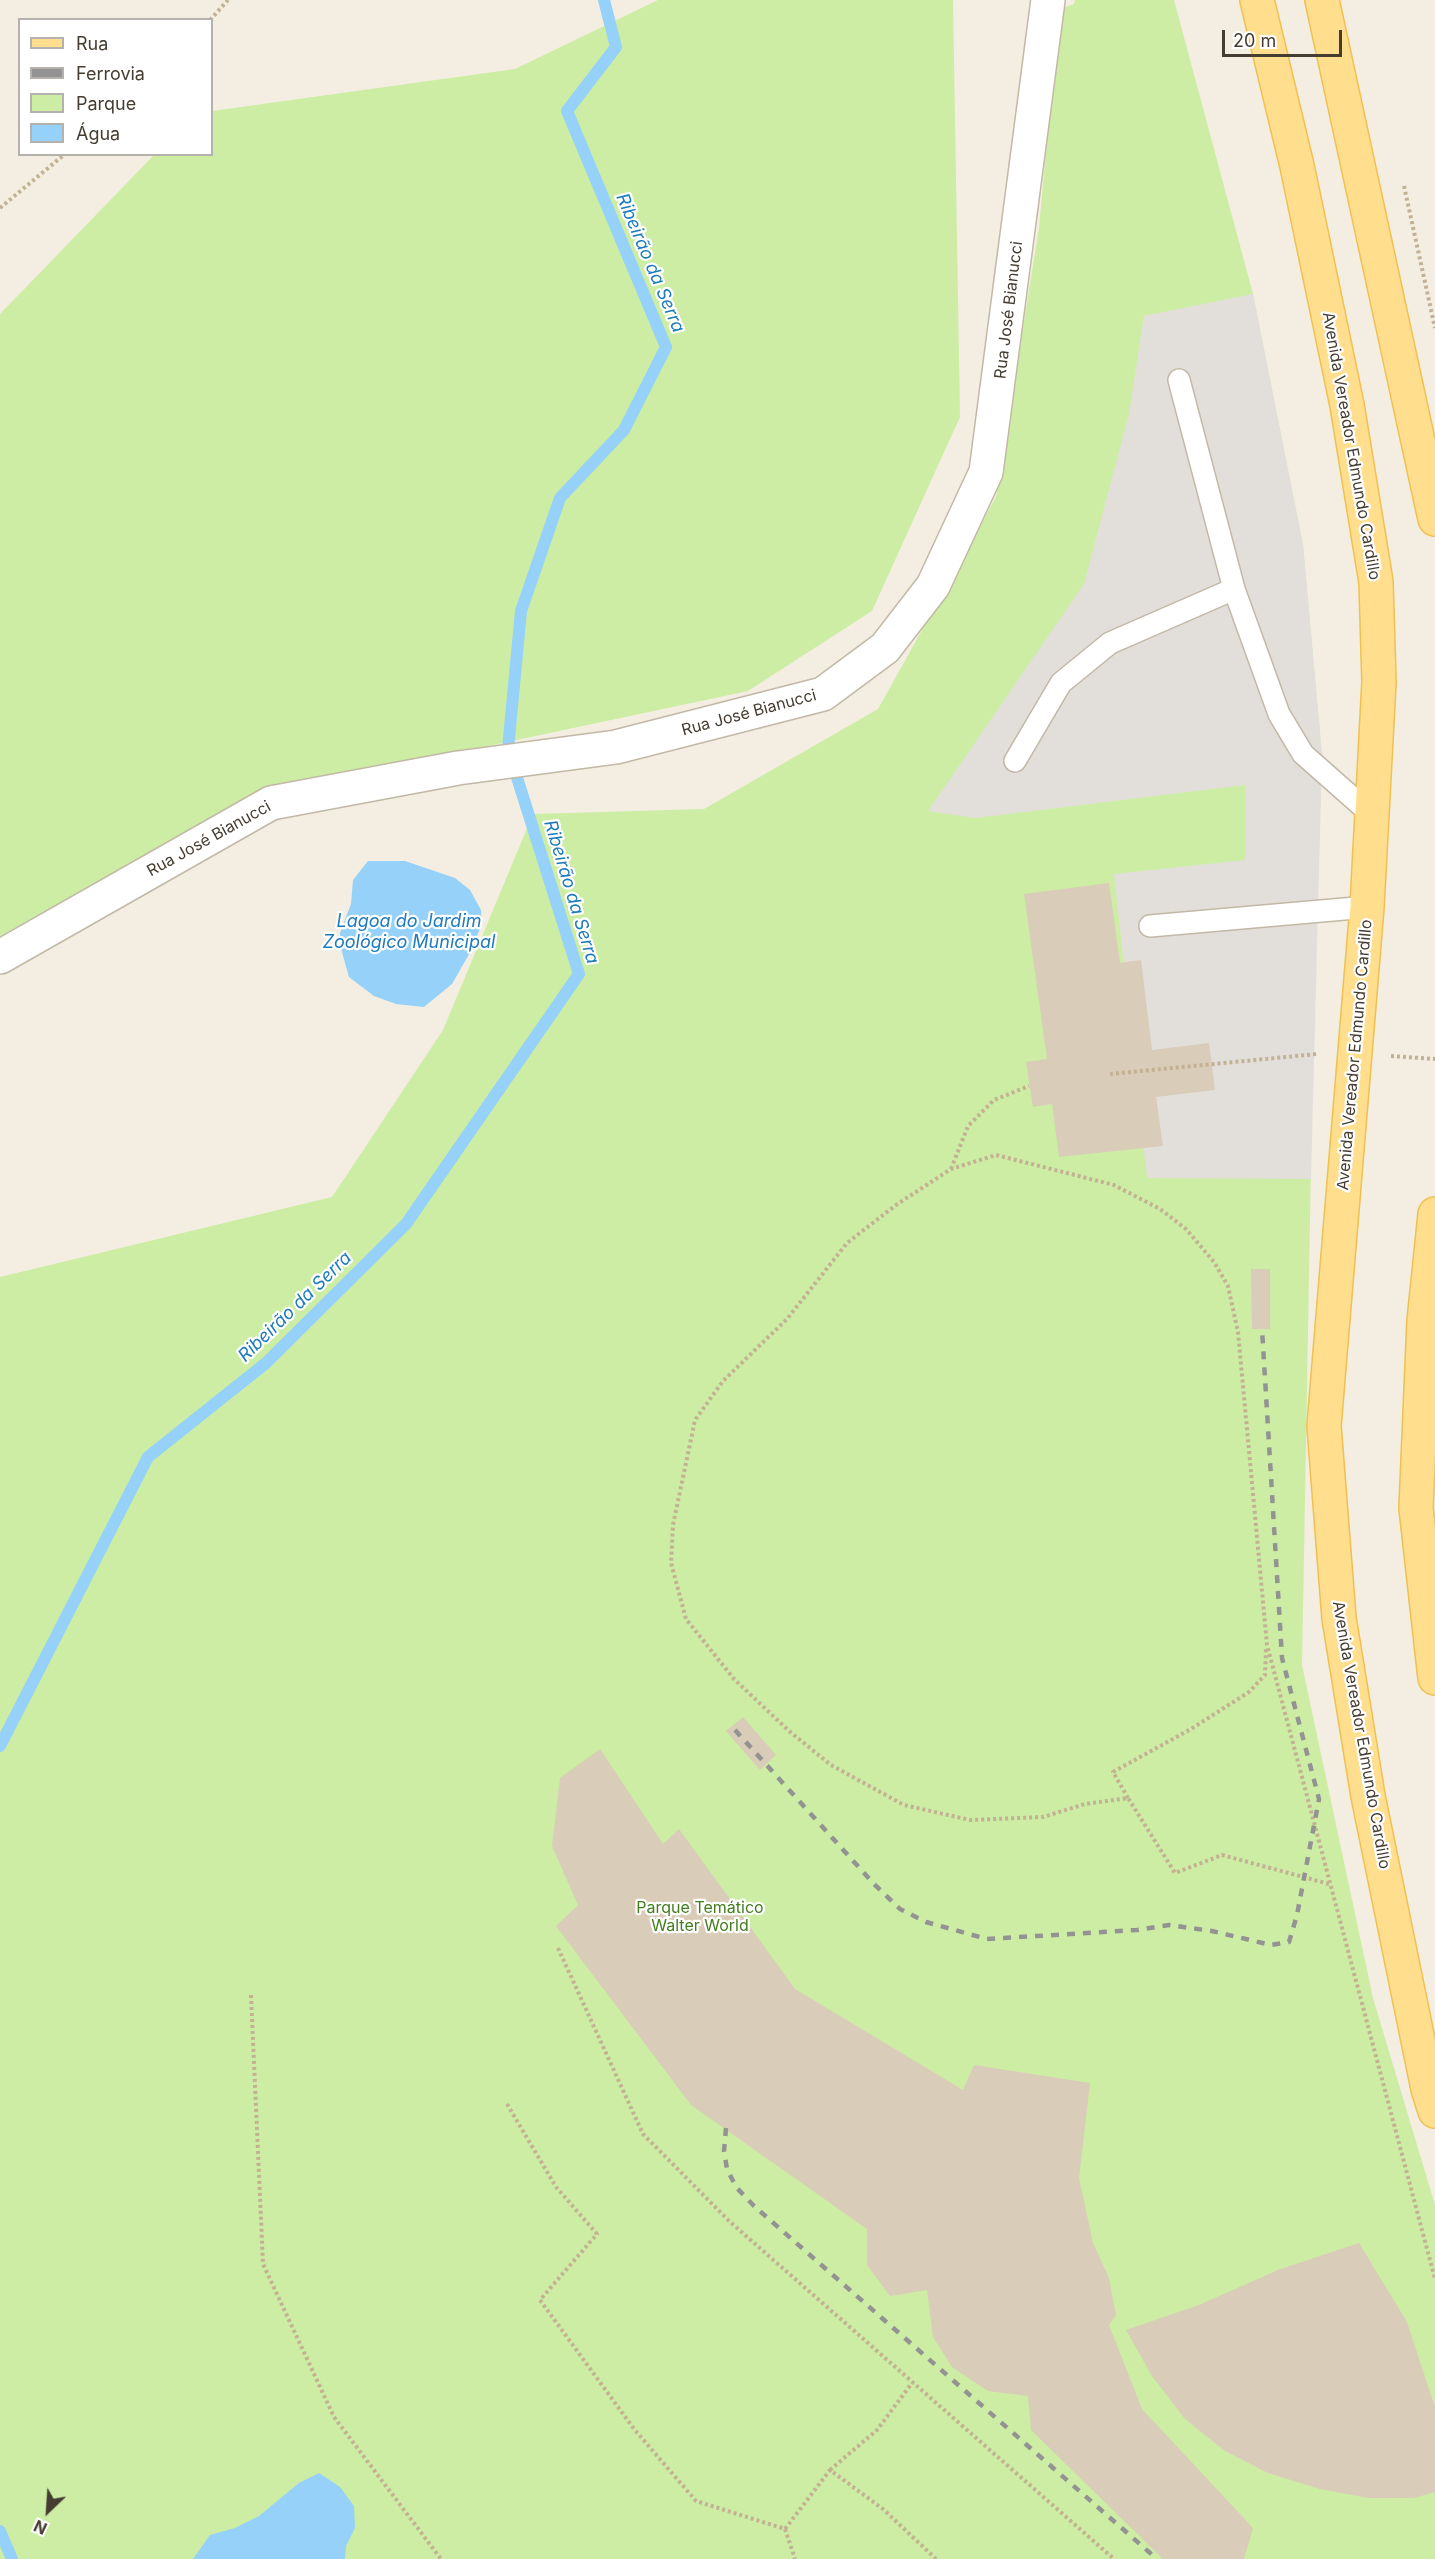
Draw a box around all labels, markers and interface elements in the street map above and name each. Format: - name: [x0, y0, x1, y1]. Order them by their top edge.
- legend: [18, 18, 213, 156]
- scale bar: [1225, 18, 1345, 56]
- text: 20 m: [1233, 30, 1276, 51]
- text: Rua: [76, 33, 108, 54]
- text: Ferrovia: [76, 63, 145, 84]
- text: Parque: [76, 93, 136, 114]
- text: Água: [76, 123, 120, 144]
- water label: Ribeirão da Serra: [611, 190, 689, 336]
- street label: Rua José Bianucci: [991, 240, 1027, 380]
- street label: Avenida Vereador Edmundo Cardillo: [1318, 310, 1384, 582]
- street label: Rua José Bianucci: [680, 686, 818, 740]
- street label: Rua José Bianucci: [144, 797, 274, 881]
- water label: Ribeirão da Serra: [539, 818, 603, 966]
- water label: Lagoa do Jardim Zoológico Municipal: [323, 911, 495, 954]
- street label: Avenida Vereador Edmundo Cardillo: [1334, 919, 1376, 1191]
- water label: Ribeirão da Serra: [234, 1247, 356, 1367]
- street label: Avenida Vereador Edmundo Cardillo: [1328, 1599, 1394, 1871]
- park label: Parque Temático Walter World: [636, 1898, 764, 1936]
- north arrow: [18, 2481, 78, 2541]
- text: N: [31, 2516, 50, 2539]

